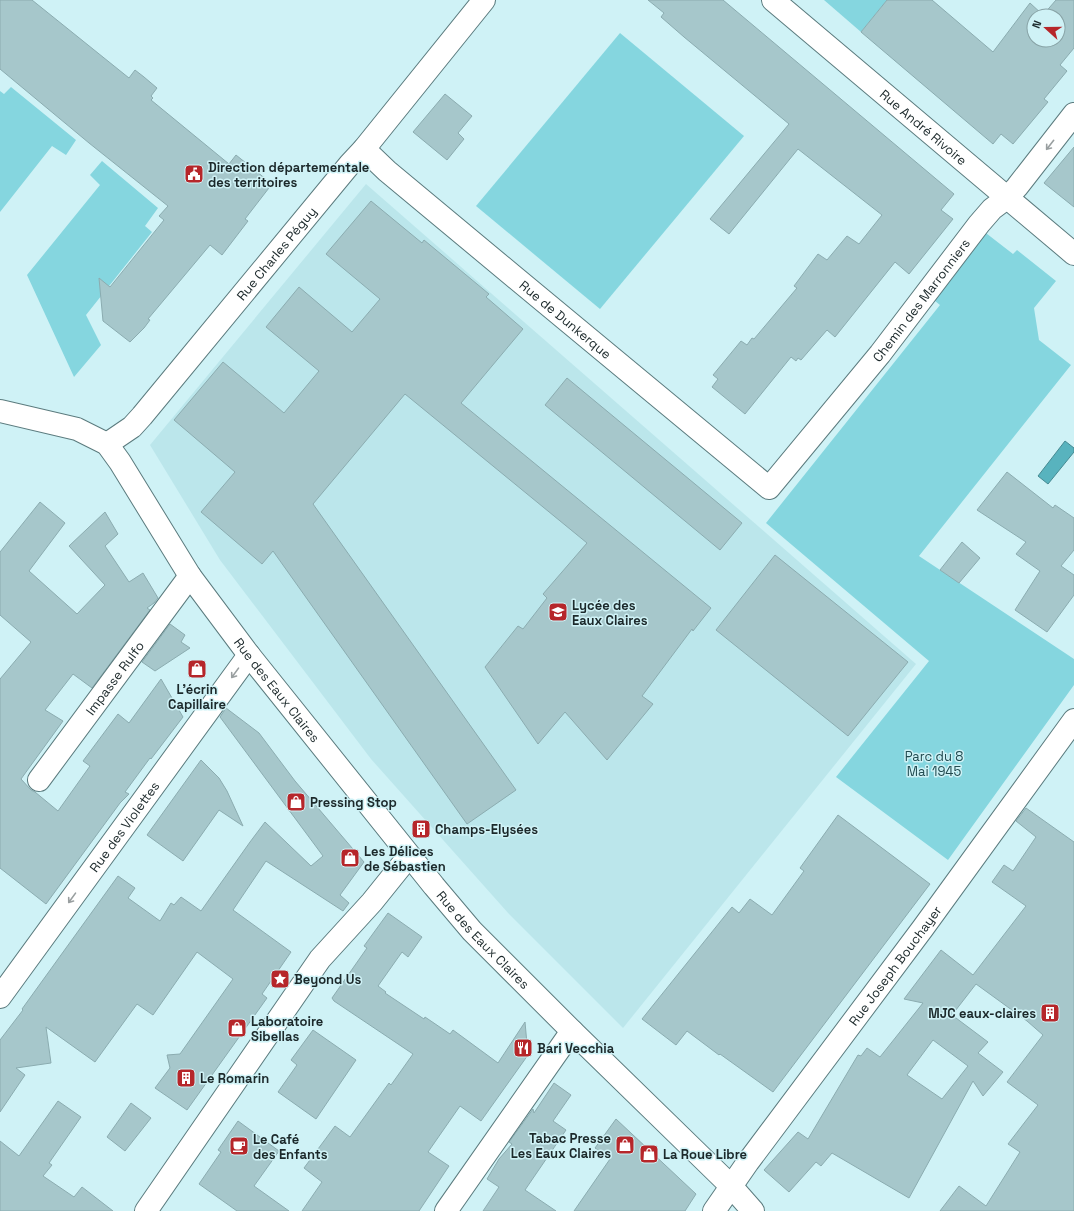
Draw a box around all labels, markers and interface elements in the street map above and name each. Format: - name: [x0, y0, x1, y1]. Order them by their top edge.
- north arrow: [1026, 8, 1066, 48]
- text: N: [1029, 18, 1045, 30]
- street label: Rue André Rivoire: [876, 85, 971, 169]
- one-way arrow: [1046, 139, 1054, 150]
- place label: Direction départementale des territoires: [208, 159, 369, 191]
- public building icon: Direction départementale des territoires: [183, 163, 205, 185]
- street label: Rue Charles Péguy: [233, 203, 320, 304]
- street label: Chemin des Marronniers: [869, 235, 974, 365]
- street label: Rue de Dunkerque: [516, 276, 615, 362]
- place label: Lycée des Eaux Claires: [572, 597, 648, 629]
- school or university icon: Lycée des Eaux Claires: [547, 601, 569, 623]
- street label: Rue des Eaux Claires: [231, 634, 324, 746]
- street label: Impasse Rulfo: [82, 638, 148, 718]
- shop icon: L'écrin Capillaire: [186, 658, 208, 680]
- one-way arrow: [231, 668, 239, 679]
- place label: L'écrin Capillaire: [168, 681, 226, 713]
- park label: Parc du 8 Mai 1945: [905, 748, 963, 780]
- street label: Rue des Violettes: [85, 778, 163, 875]
- shop icon: Pressing Stop: [285, 791, 307, 813]
- place label: Pressing Stop: [310, 794, 397, 811]
- building icon: Champs-Elysées: [410, 818, 432, 840]
- place label: Champs-Elysées: [435, 821, 538, 838]
- place label: Les Délices de Sébastien: [364, 843, 446, 875]
- shop icon: Les Délices de Sébastien: [339, 847, 361, 869]
- street label: Rue des Eaux Claires: [433, 887, 533, 992]
- one-way arrow: [68, 893, 76, 904]
- street label: Rue Joseph Bouchayer: [845, 902, 945, 1029]
- place icon: Beyond Us: [269, 968, 291, 990]
- place label: Beyond Us: [294, 971, 361, 988]
- building icon: MJC eaux-claires: [1039, 1002, 1061, 1024]
- place label: MJC eaux-claires: [928, 1005, 1036, 1022]
- place label: Laboratoire Sibellas: [251, 1013, 323, 1045]
- shop icon: Laboratoire Sibellas: [226, 1017, 248, 1039]
- restaurant icon: Bari Vecchia: [512, 1037, 534, 1059]
- place label: Bari Vecchia: [537, 1040, 615, 1057]
- building icon: Le Romarin: [175, 1067, 197, 1089]
- place label: Le Romarin: [200, 1070, 269, 1087]
- place label: Tabac Presse Les Eaux Claires: [511, 1130, 611, 1162]
- place label: Le Café des Enfants: [253, 1131, 328, 1163]
- shop icon: Tabac Presse Les Eaux Claires: [614, 1134, 636, 1156]
- cafe icon: Le Café des Enfants: [228, 1135, 250, 1157]
- shop icon: La Roue Libre: [638, 1143, 660, 1165]
- place label: La Roue Libre: [663, 1146, 747, 1163]

